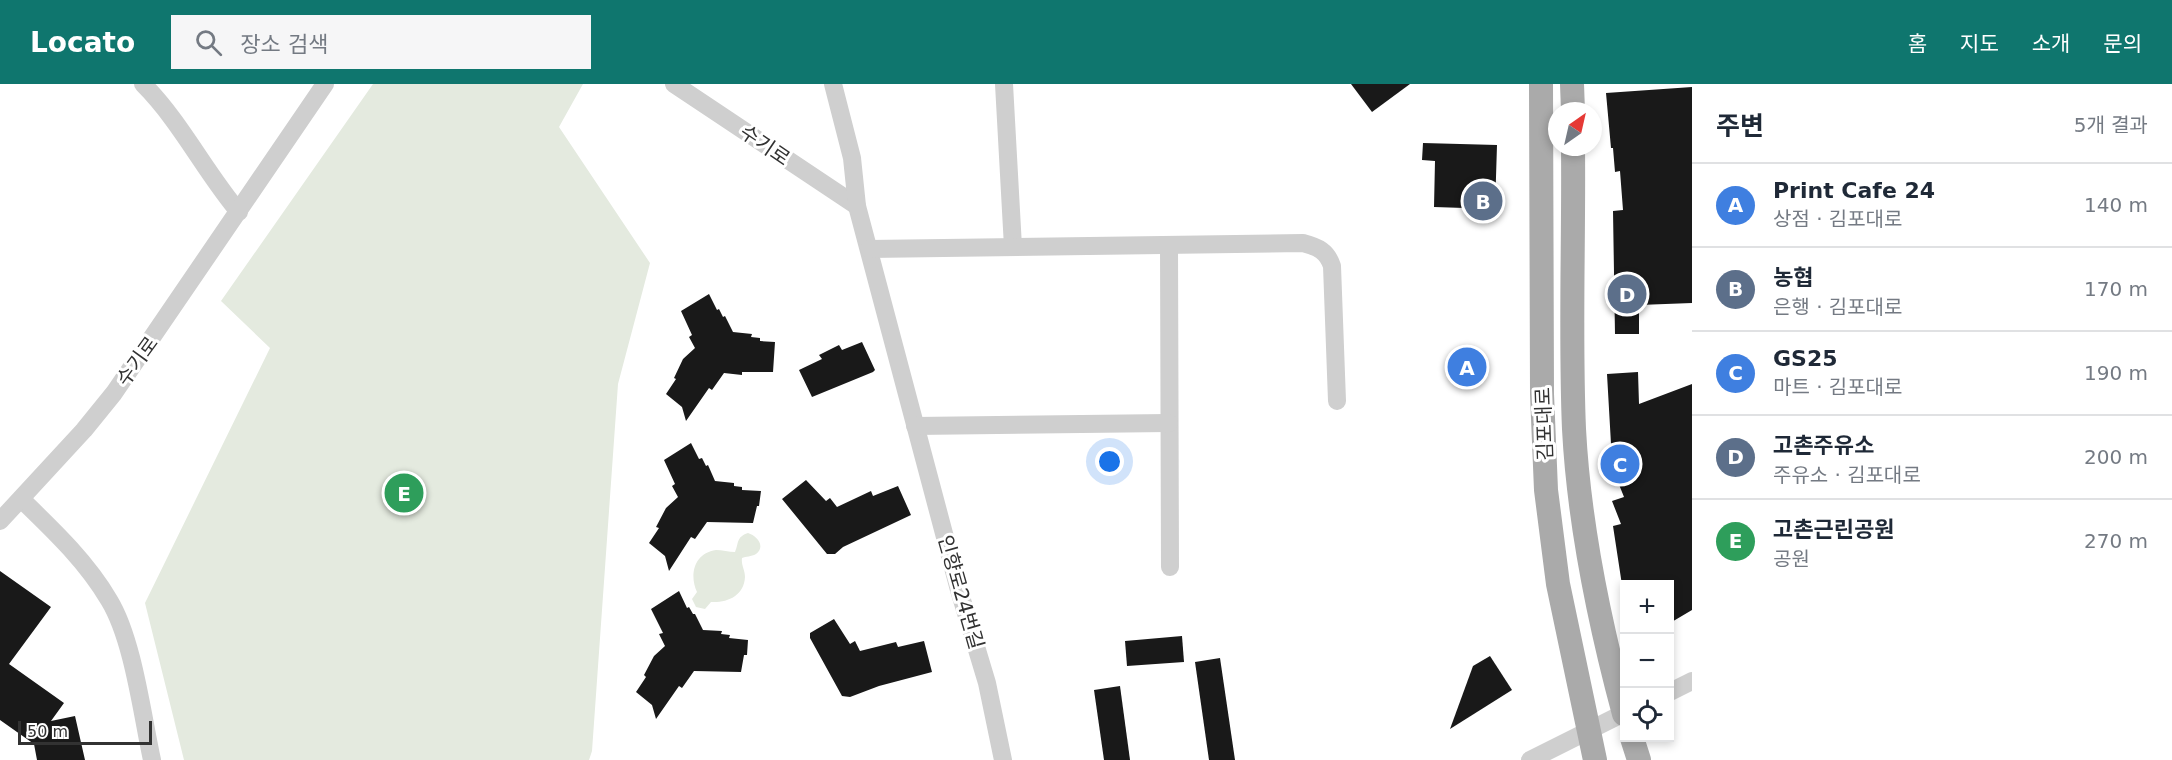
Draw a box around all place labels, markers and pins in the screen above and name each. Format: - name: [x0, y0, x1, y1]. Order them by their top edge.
- pin: B: [1464, 178, 1502, 224]
- pin: D: [1608, 272, 1646, 316]
- pin: A: [1448, 344, 1486, 390]
- pin: C: [1600, 442, 1640, 487]
- pin: E: [384, 470, 424, 516]

